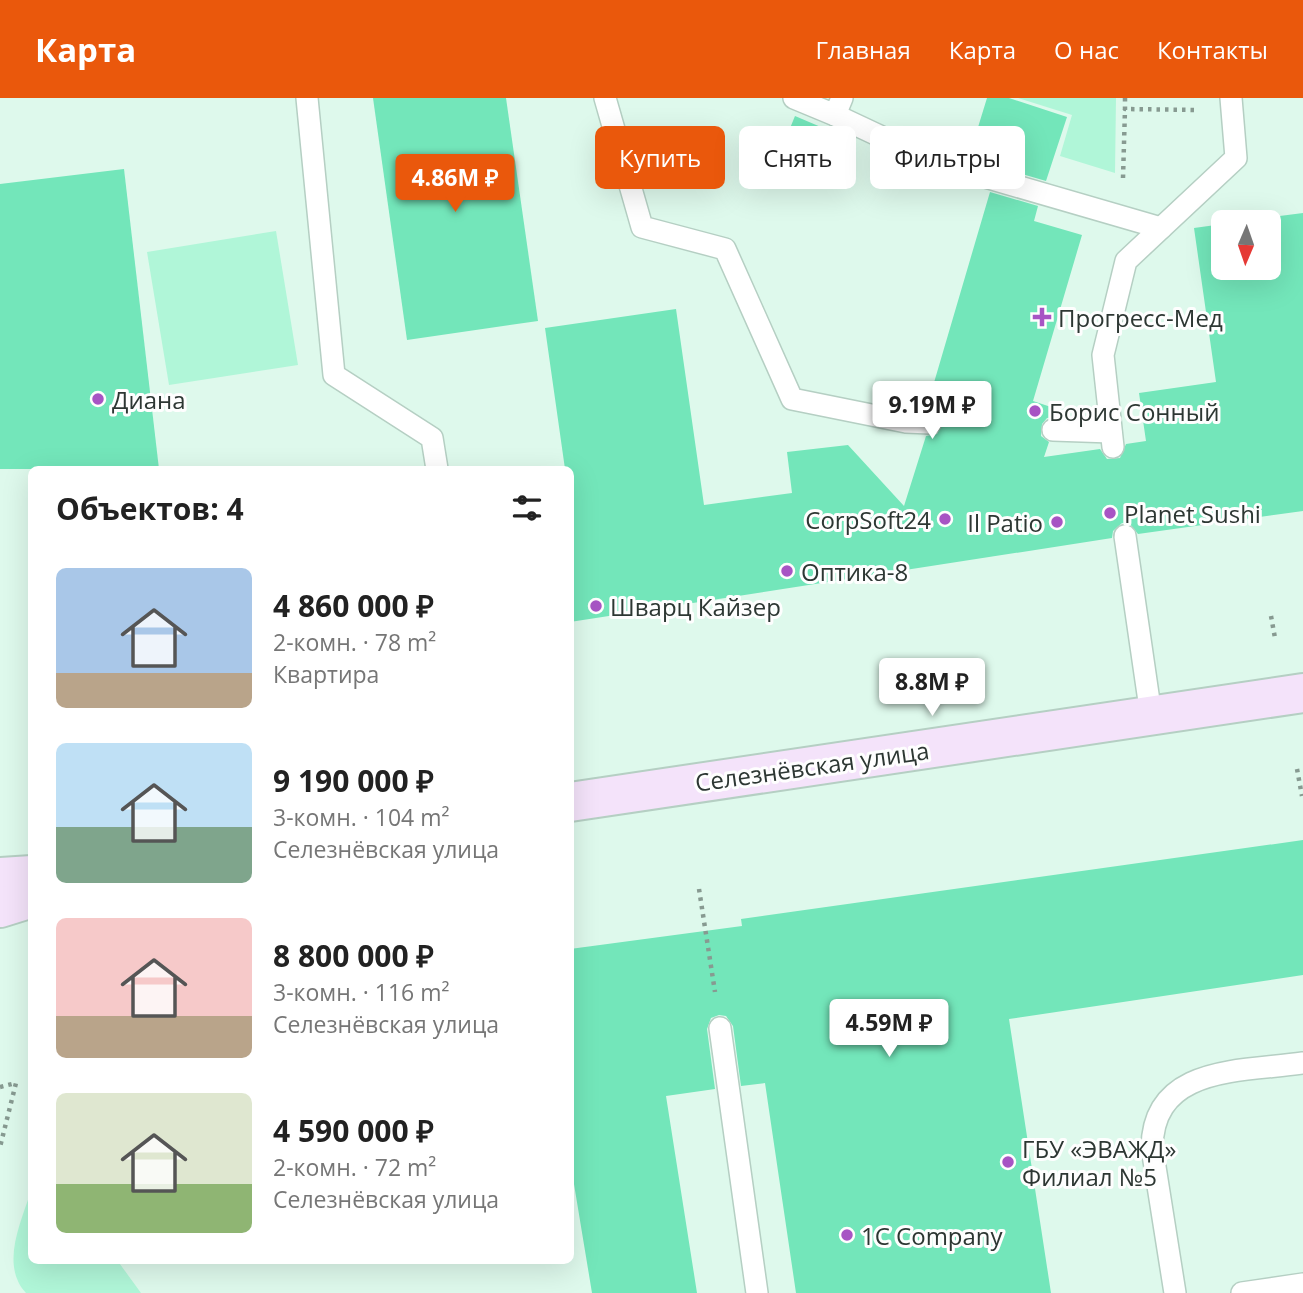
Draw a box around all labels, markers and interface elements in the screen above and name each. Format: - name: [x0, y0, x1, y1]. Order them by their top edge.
- text: Карта: [35, 27, 136, 72]
- text: Главная: [816, 33, 911, 66]
- text: Карта: [949, 33, 1016, 66]
- text: О нас: [1054, 33, 1119, 66]
- text: Контакты: [1157, 33, 1268, 66]
- chip: Купить: [595, 126, 725, 189]
- chip: Снять: [739, 126, 856, 189]
- chip: Фильтры: [870, 126, 1025, 189]
- pin: 4.86M ₽: [390, 155, 520, 214]
- text: 4.86M ₽: [411, 161, 499, 193]
- north arrow: [1211, 210, 1281, 280]
- map controls: [1211, 210, 1281, 280]
- place label: Прогресс-Мед: [1058, 301, 1223, 334]
- marker: Прогресс-Мед: [1032, 307, 1052, 327]
- pin: 9.19M ₽: [867, 382, 997, 441]
- place label: Диана: [112, 383, 186, 416]
- text: 9.19M ₽: [888, 388, 976, 420]
- marker: Диана: [90, 391, 106, 407]
- place label: Борис Сонный: [1049, 395, 1219, 428]
- marker: Борис Сонный: [1027, 403, 1043, 419]
- text: Объектов: 4: [56, 488, 244, 529]
- icon: filters: [508, 489, 546, 527]
- place label: Planet Sushi: [1124, 497, 1261, 530]
- place label: CorpSoft24: [805, 503, 931, 536]
- marker: Planet Sushi: [1102, 505, 1118, 521]
- place label: Il Patio: [967, 506, 1043, 539]
- marker: CorpSoft24: [937, 511, 953, 527]
- marker: Il Patio: [1049, 514, 1065, 530]
- place label: Оптика-8: [801, 555, 908, 588]
- marker: Оптика-8: [779, 563, 795, 579]
- text: 4 860 000 ₽: [273, 585, 434, 626]
- place label: Шварц Кайзер: [610, 590, 781, 623]
- icon: home: [112, 596, 196, 680]
- marker: Шварц Кайзер: [588, 598, 604, 614]
- text: 2-комн. · 78 m²: [273, 626, 436, 658]
- text: Квартира: [273, 658, 379, 690]
- pin: 8.8M ₽: [875, 658, 989, 718]
- text: 8.8M ₽: [895, 665, 969, 697]
- street label: Селезнёвская улица: [693, 733, 931, 799]
- text: 9 190 000 ₽: [273, 760, 434, 801]
- icon: home: [112, 771, 196, 855]
- text: 3-комн. · 104 m²: [273, 801, 449, 833]
- text: Селезнёвская улица: [273, 833, 499, 865]
- text: 8 800 000 ₽: [273, 935, 434, 976]
- icon: home: [112, 946, 196, 1030]
- text: 3-комн. · 116 m²: [273, 976, 449, 1008]
- pin: 4.59M ₽: [824, 1000, 954, 1059]
- text: 4.59M ₽: [845, 1006, 933, 1038]
- text: Селезнёвская улица: [273, 1008, 499, 1040]
- text: 4 590 000 ₽: [273, 1110, 434, 1151]
- icon: home: [112, 1121, 196, 1205]
- place label: ГБУ «ЭВАЖД» Филиал №5: [1022, 1132, 1176, 1193]
- text: 2-комн. · 72 m²: [273, 1151, 436, 1183]
- marker: ГБУ «ЭВАЖД» Филиал №5: [1000, 1154, 1016, 1170]
- text: Селезнёвская улица: [273, 1183, 499, 1215]
- place label: 1C Company: [861, 1219, 1004, 1252]
- marker: 1C Company: [839, 1227, 855, 1243]

